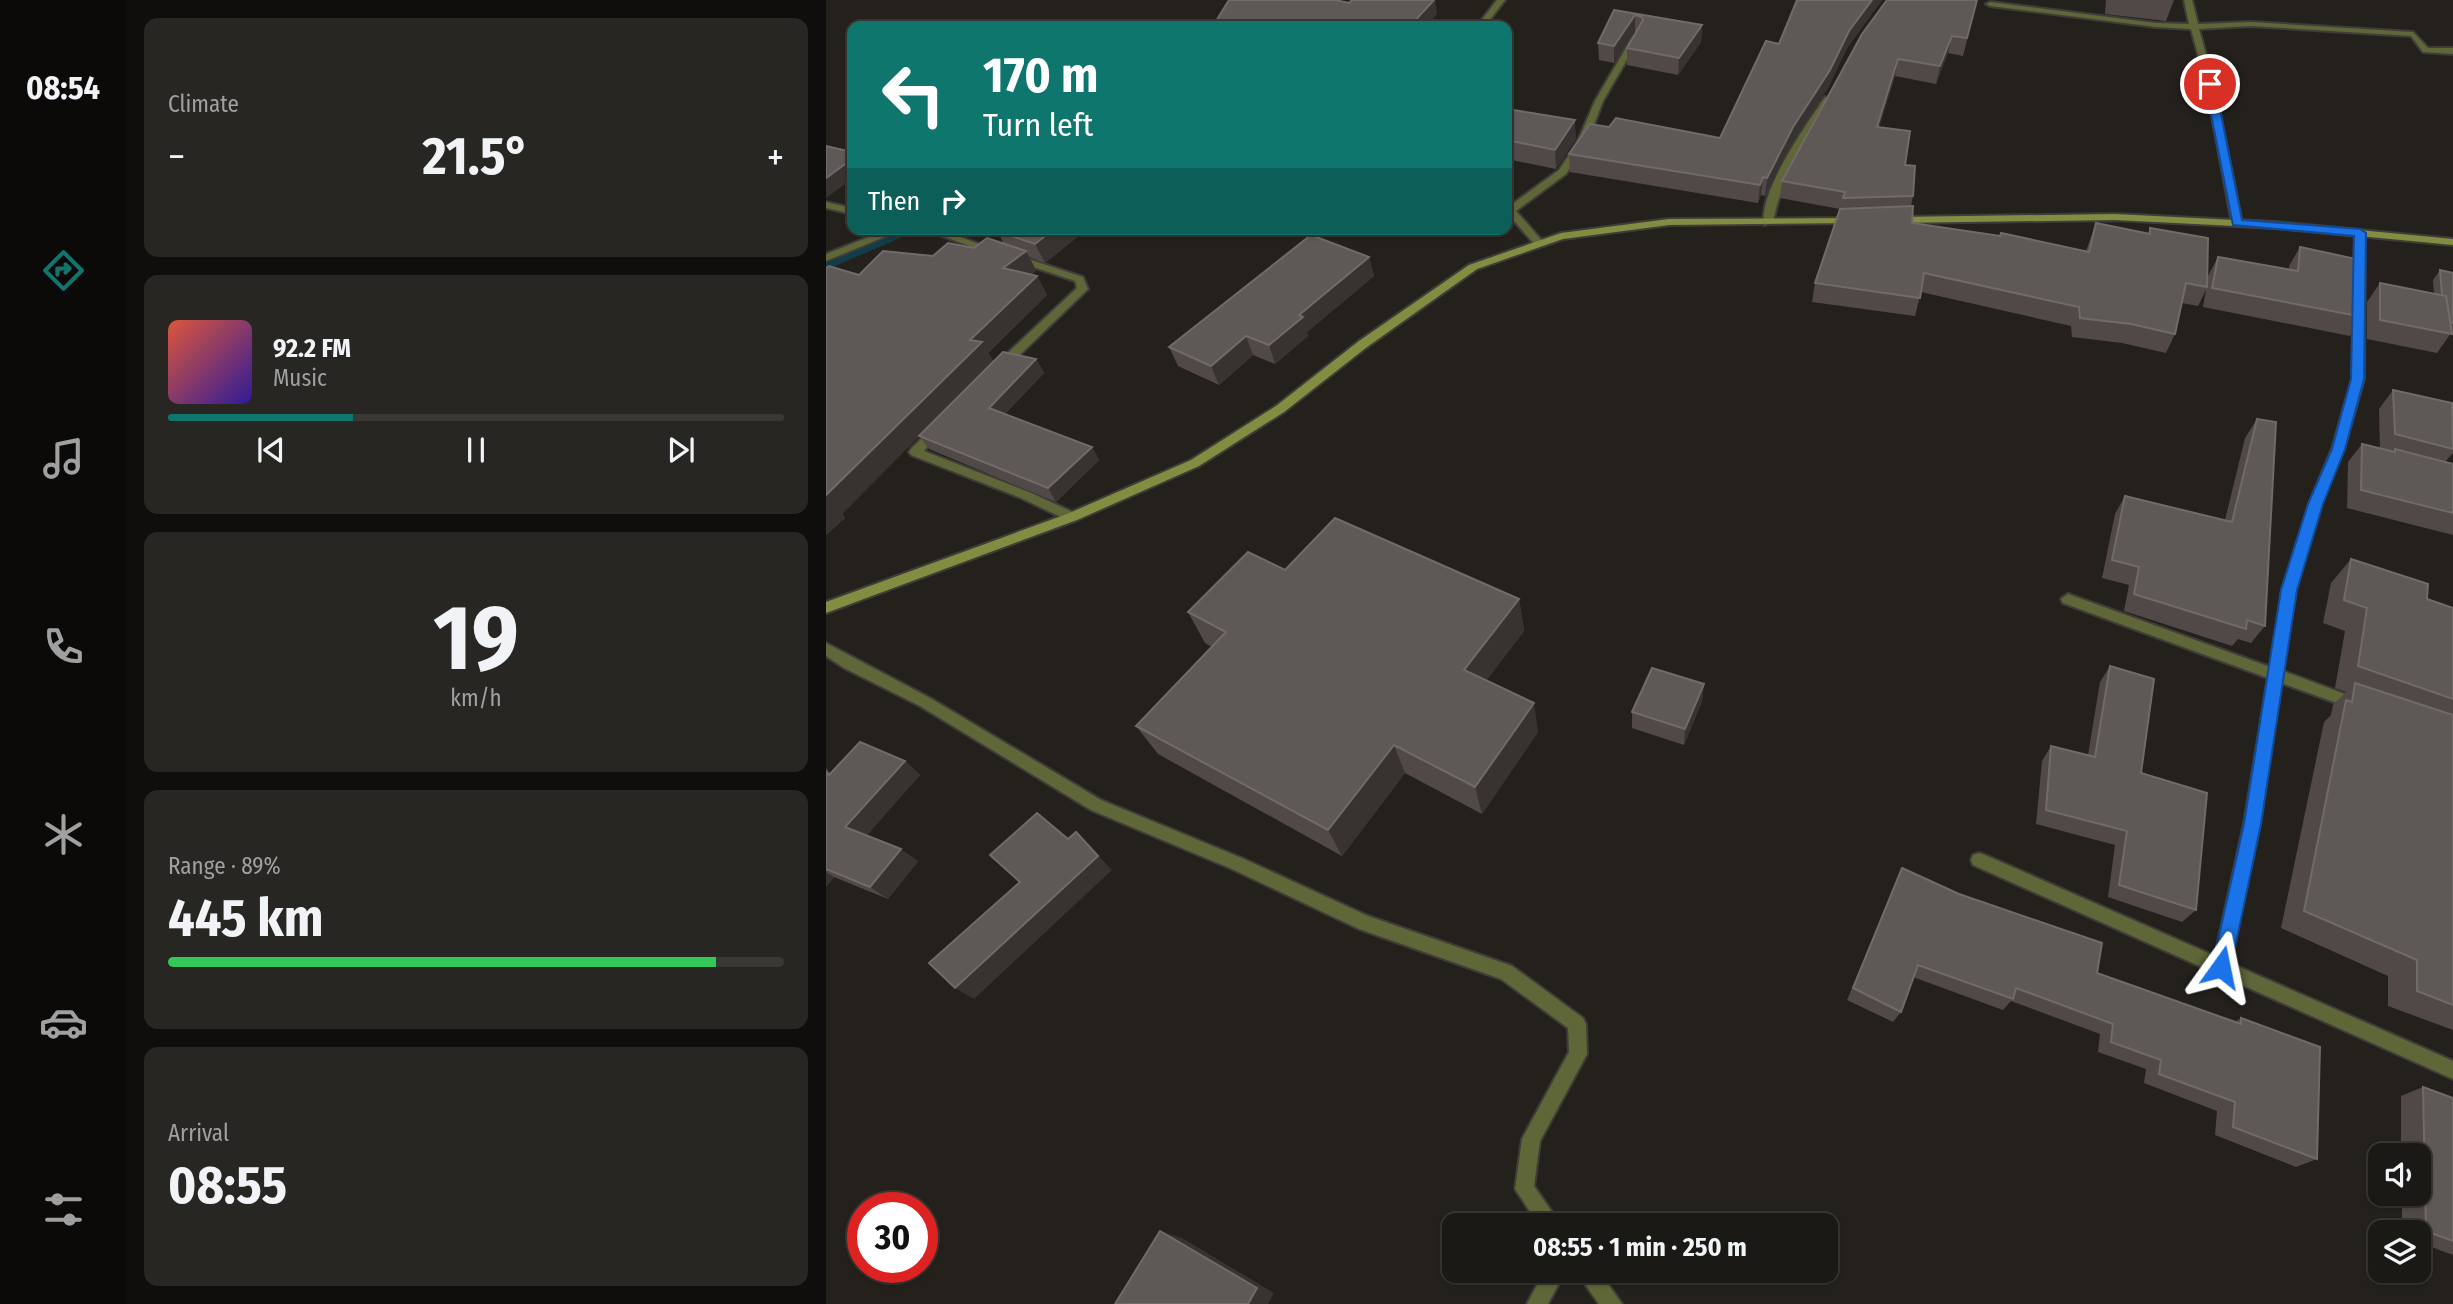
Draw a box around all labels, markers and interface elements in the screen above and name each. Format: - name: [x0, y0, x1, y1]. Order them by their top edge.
- text: 170 m: [983, 46, 1099, 105]
- icon: left: [868, 49, 959, 140]
- pin: [2180, 54, 2240, 114]
- icon: arrive: [2191, 65, 2229, 103]
- text: 08:54: [26, 69, 100, 107]
- text: Climate: [168, 90, 239, 118]
- text: Turn left: [983, 106, 1093, 144]
- text: 21.5°: [422, 125, 529, 188]
- text: −: [168, 134, 185, 180]
- text: +: [767, 134, 784, 180]
- icon: right: [934, 182, 972, 220]
- text: Then: [868, 186, 920, 217]
- icon: directions: [39, 246, 88, 295]
- text: 92.2 FM: [273, 333, 351, 364]
- text: Music: [273, 364, 327, 392]
- icon: previous: [252, 431, 290, 469]
- icon: pause: [457, 431, 495, 469]
- icon: next: [662, 431, 700, 469]
- icon: music: [39, 434, 88, 483]
- text: 19: [433, 584, 519, 693]
- icon: phone: [39, 622, 88, 671]
- text: km/h: [450, 684, 502, 712]
- icon: climate: [39, 810, 88, 859]
- text: Range · 89%: [168, 852, 281, 880]
- text: 445 km: [168, 887, 323, 950]
- position arrow: [2184, 930, 2258, 1004]
- icon: car: [39, 998, 88, 1047]
- text: Arrival: [168, 1119, 229, 1147]
- map controls: [2368, 1143, 2431, 1283]
- button: sound: [2368, 1143, 2431, 1206]
- text: 08:55: [168, 1154, 287, 1217]
- icon: filters: [39, 1185, 88, 1234]
- speed limit sign: 30: [847, 1192, 938, 1283]
- button: layers: [2368, 1220, 2431, 1283]
- text: 08:55 · 1 min · 250 m: [1533, 1232, 1747, 1263]

